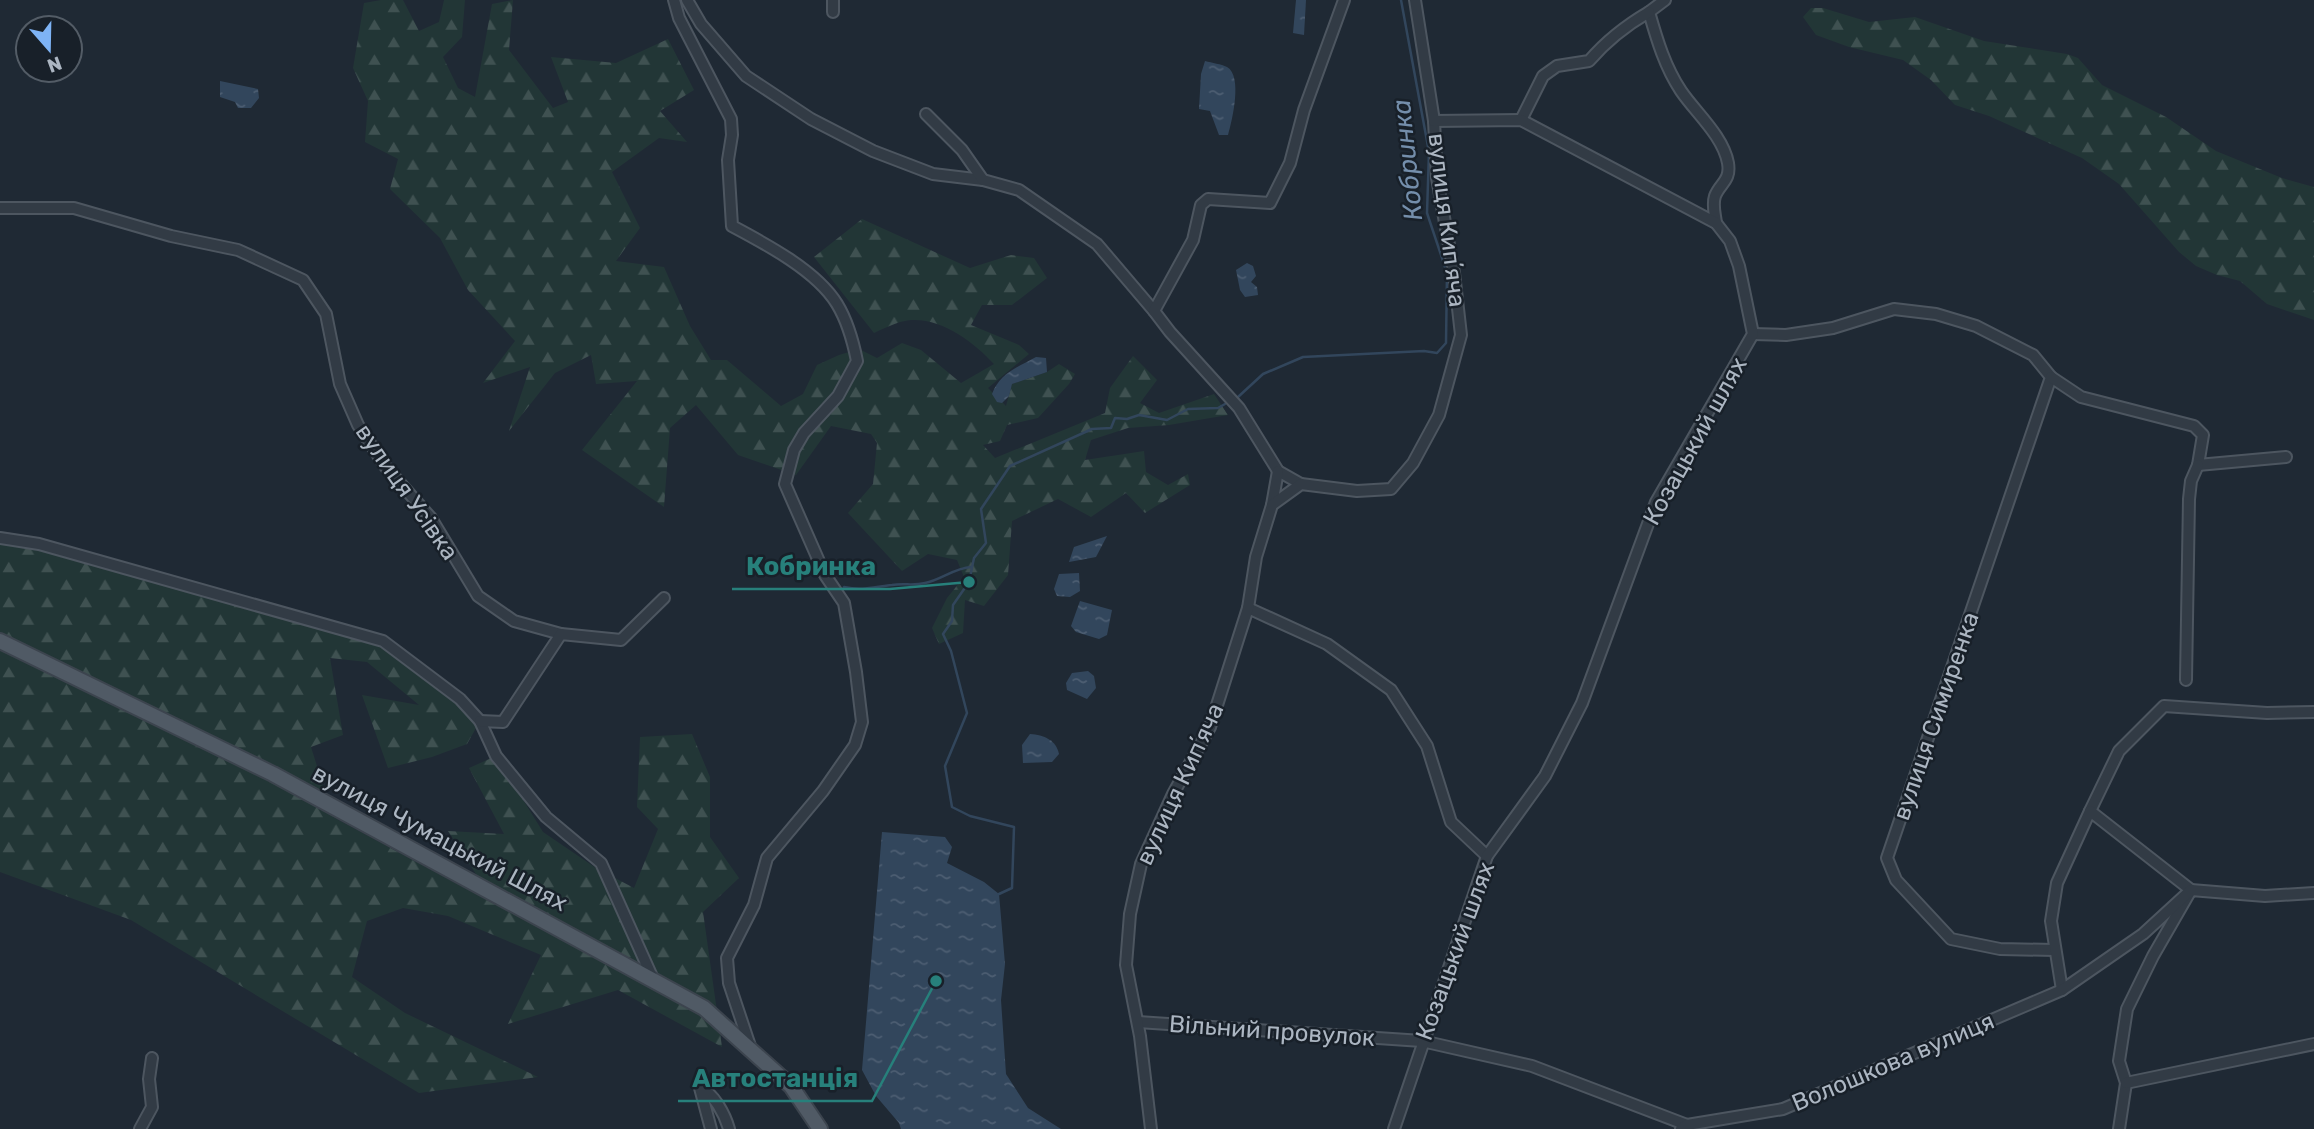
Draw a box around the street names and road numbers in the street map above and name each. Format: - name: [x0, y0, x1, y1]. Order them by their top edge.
- street label: вулиця Кипʼяча: [1422, 131, 1472, 309]
- street label: Козацький шлях: [1637, 352, 1753, 530]
- street label: вулиця Усівка: [350, 419, 464, 565]
- street label: вулиця Симиренка: [1887, 608, 1985, 824]
- street label: вулиця Кипʼяча: [1130, 699, 1230, 869]
- street label: вулиця Чумацький Шлях: [308, 759, 572, 917]
- street label: Козацький шлях: [1410, 858, 1500, 1044]
- street label: Волошкова вулиця: [1788, 1007, 1998, 1117]
- street label: Вільний провулок: [1168, 1010, 1376, 1052]

